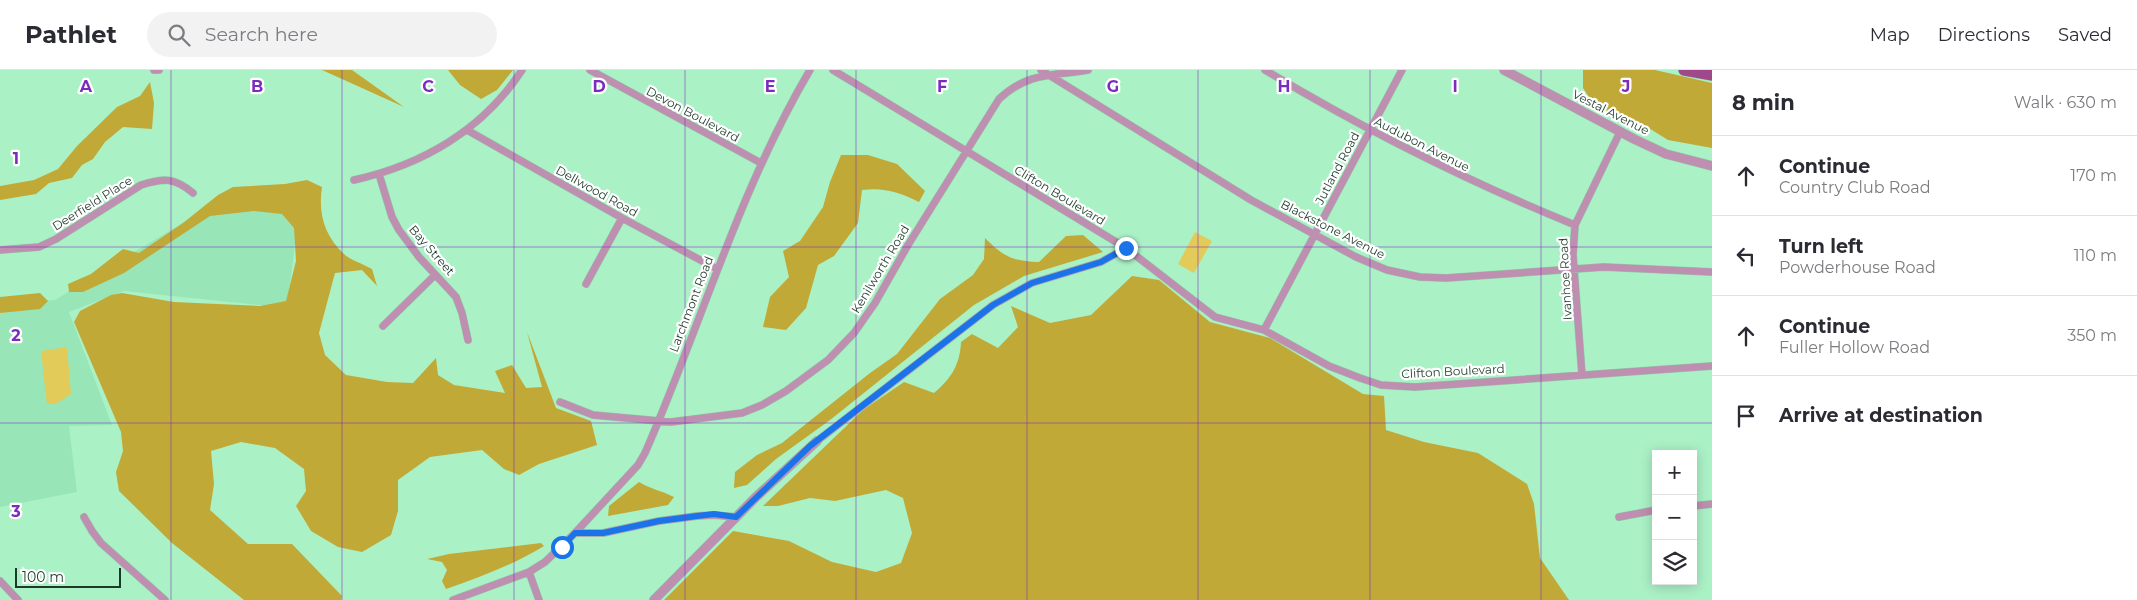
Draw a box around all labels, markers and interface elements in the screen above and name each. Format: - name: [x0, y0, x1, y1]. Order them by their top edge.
- search box: [147, 12, 497, 57]
- text: Pathlet: [25, 20, 117, 49]
- icon: search: [165, 21, 193, 49]
- text: Search here: [205, 23, 318, 46]
- text: Map: [1870, 24, 1910, 46]
- text: Directions: [1938, 24, 2030, 46]
- text: Saved: [2058, 24, 2112, 46]
- text: A: [79, 77, 93, 96]
- text: B: [251, 77, 263, 96]
- text: C: [422, 77, 434, 96]
- text: D: [592, 77, 606, 96]
- text: E: [765, 77, 775, 96]
- text: F: [937, 77, 947, 96]
- text: G: [1107, 77, 1119, 96]
- text: H: [1278, 77, 1290, 96]
- text: I: [1452, 77, 1458, 96]
- text: J: [1621, 77, 1630, 96]
- street label: Devon Boulevard: [644, 83, 742, 145]
- street label: Vestal Avenue: [1570, 86, 1652, 138]
- text: 8 min: [1732, 90, 1795, 115]
- text: Walk · 630 m: [2014, 93, 2117, 112]
- street label: Audubon Avenue: [1372, 113, 1472, 175]
- street label: Jutland Road: [1311, 129, 1362, 208]
- text: 1: [13, 149, 19, 168]
- text: Continue: [1779, 155, 1870, 178]
- street label: Dellwood Road: [553, 162, 641, 220]
- street label: Clifton Boulevard: [1012, 162, 1108, 228]
- icon: ahead: [1732, 162, 1760, 190]
- text: 170 m: [2070, 166, 2117, 185]
- street label: Deerfield Place: [49, 172, 135, 234]
- text: Country Club Road: [1779, 178, 1931, 197]
- street label: Blackstone Avenue: [1278, 196, 1388, 262]
- street label: Bay Street: [406, 222, 458, 278]
- street label: Kenilworth Road: [848, 222, 912, 316]
- text: Turn left: [1779, 235, 1864, 258]
- route end: [1115, 237, 1138, 260]
- street label: Ivanhoe Road: [1555, 237, 1575, 321]
- icon: left: [1732, 242, 1760, 270]
- text: 110 m: [2074, 246, 2117, 265]
- street label: Larchmont Road: [666, 254, 716, 354]
- text: Powderhouse Road: [1779, 258, 1936, 277]
- text: Continue: [1779, 315, 1870, 338]
- icon: ahead: [1732, 322, 1760, 350]
- text: 2: [11, 326, 21, 345]
- text: 350 m: [2067, 326, 2117, 345]
- text: Fuller Hollow Road: [1779, 338, 1930, 357]
- street label: Clifton Boulevard: [1401, 361, 1505, 381]
- icon: arrive: [1732, 402, 1760, 430]
- text: Arrive at destination: [1779, 404, 1983, 427]
- map controls: [1652, 450, 1697, 585]
- button: +: [1652, 450, 1697, 495]
- button: −: [1652, 495, 1697, 540]
- text: 3: [10, 502, 21, 521]
- route start: [551, 536, 574, 559]
- button: layers: [1652, 540, 1697, 585]
- scale bar: [15, 565, 121, 588]
- text: 100 m: [22, 568, 64, 586]

